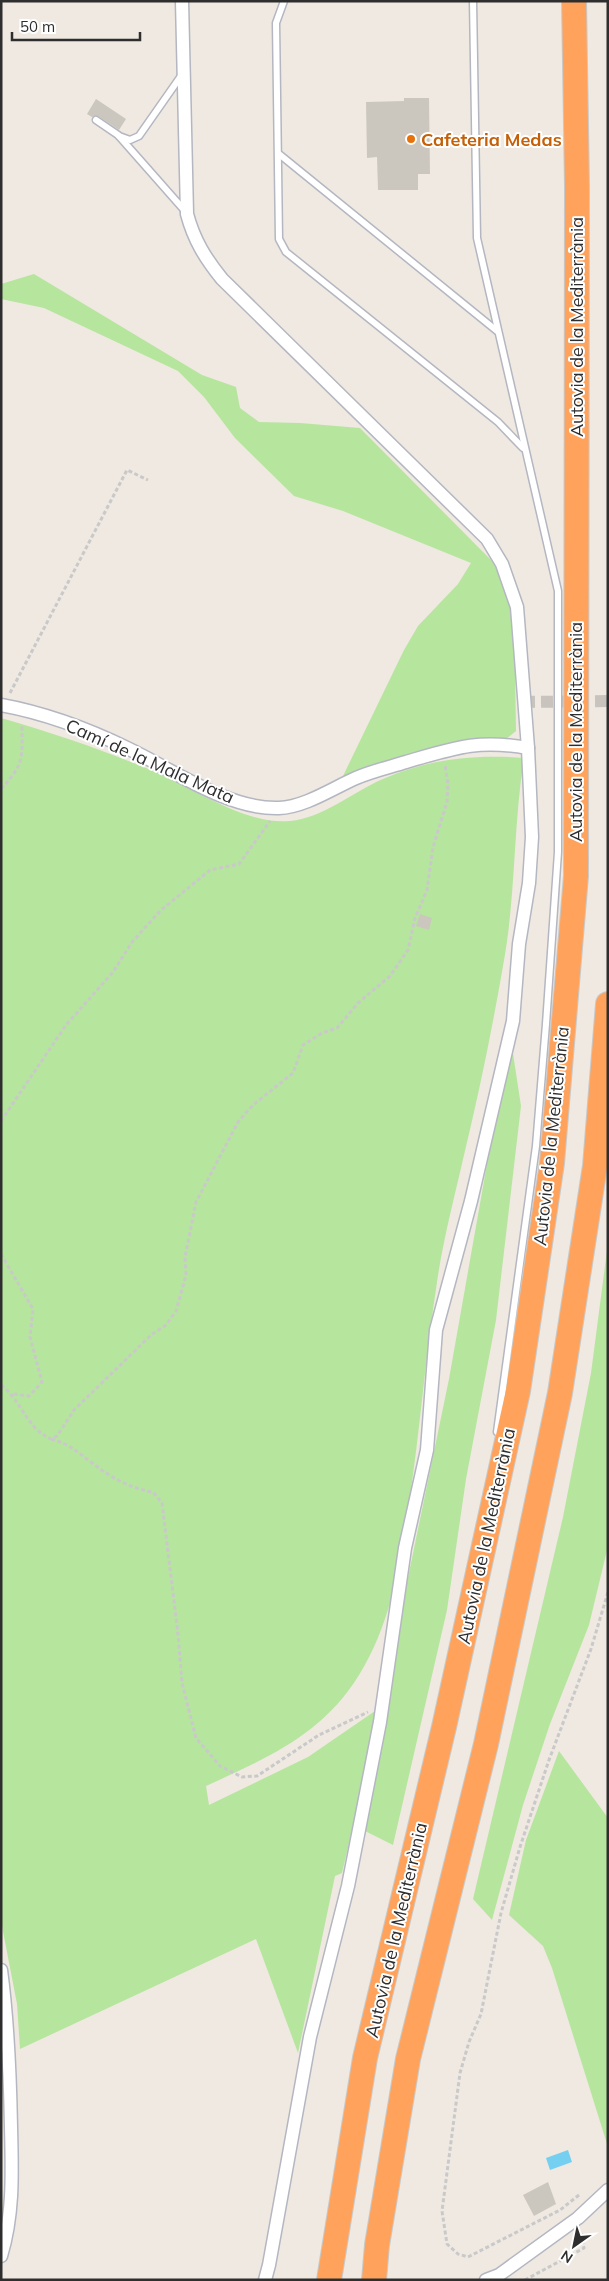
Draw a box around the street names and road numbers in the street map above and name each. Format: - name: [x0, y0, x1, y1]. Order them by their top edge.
- street label: Autovia de la Mediterrània: [565, 217, 588, 437]
- street label: Autovia de la Mediterrània: [564, 622, 587, 842]
- street label: Camí de la Mala Mata: [62, 713, 238, 809]
- street label: Autovia de la Mediterrània: [528, 1025, 574, 1247]
- street label: Autovia de la Mediterrània: [452, 1426, 520, 1646]
- street label: Autovia de la Mediterrània: [360, 1820, 432, 2040]

